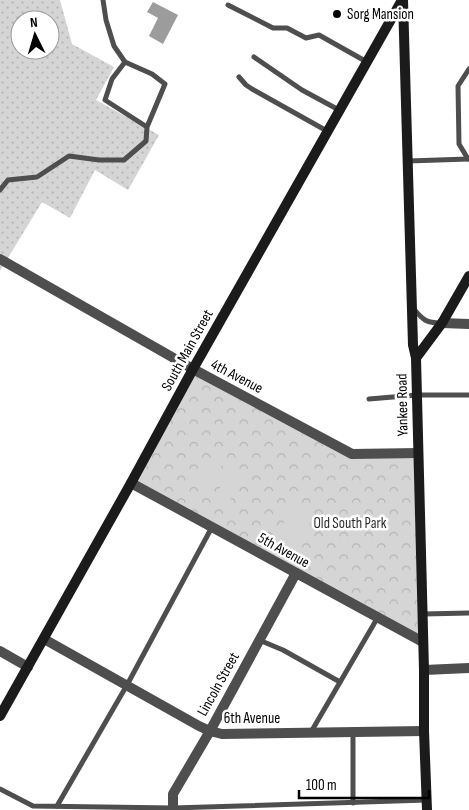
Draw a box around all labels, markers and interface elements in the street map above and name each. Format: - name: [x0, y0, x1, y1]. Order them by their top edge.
- place label: Sorg Mansion: [347, 5, 414, 24]
- marker: Sorg Mansion: [331, 8, 343, 20]
- north arrow: [10, 10, 60, 60]
- text: N: [29, 14, 38, 31]
- street label: South Main Street: [157, 306, 218, 394]
- street label: 4th Avenue: [207, 355, 266, 398]
- street label: Yankee Road: [392, 373, 413, 437]
- park label: Old South Park: [313, 514, 387, 533]
- street label: 5th Avenue: [255, 529, 313, 572]
- street label: Lincoln Street: [193, 649, 244, 720]
- street label: 6th Avenue: [224, 709, 280, 728]
- scale bar: [299, 768, 429, 800]
- text: 100 m: [306, 776, 337, 795]

